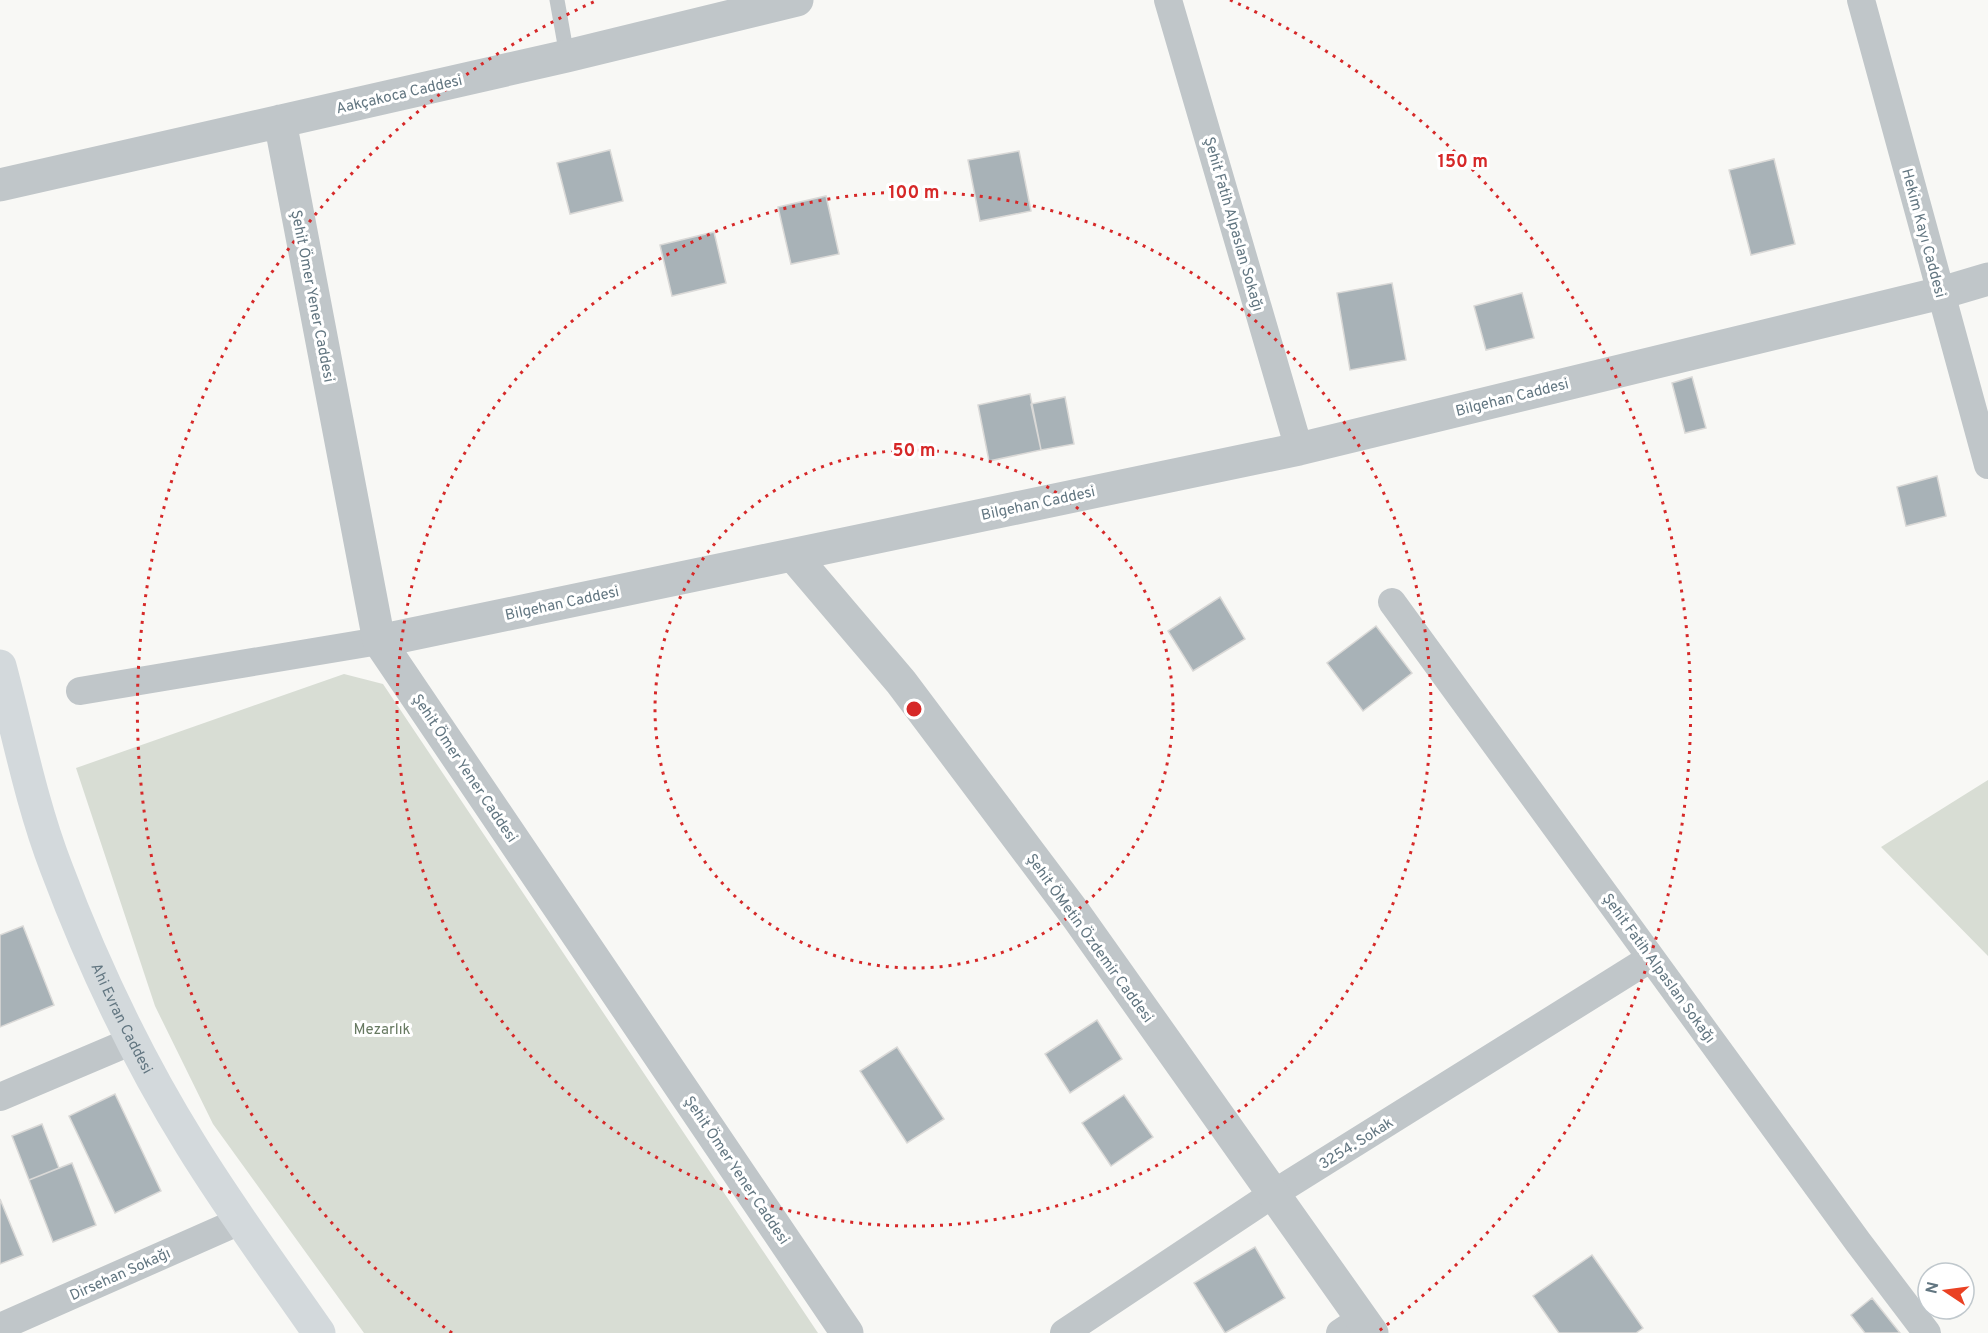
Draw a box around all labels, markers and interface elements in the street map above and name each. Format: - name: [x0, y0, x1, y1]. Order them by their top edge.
- street label: Aakçakoca Caddesi: [334, 72, 464, 119]
- street label: Şehit Fatih Alpaslan Sokağı: [1199, 135, 1267, 314]
- text: 150 m: [1438, 151, 1488, 174]
- street label: Hekim Kayı Caddesi: [1896, 167, 1949, 300]
- text: 100 m: [888, 182, 940, 205]
- street label: Şehit Ömer Yener Caddesi: [285, 208, 339, 384]
- street label: Bilgehan Caddesi: [1454, 375, 1571, 422]
- text: 50 m: [892, 440, 936, 463]
- street label: Bilgehan Caddesi: [980, 483, 1097, 526]
- street label: Bilgehan Caddesi: [504, 583, 621, 626]
- street label: Şehit Ömer Yener Caddesi: [407, 690, 521, 847]
- centre of rings: [904, 699, 924, 719]
- street label: Şehit ÖMetin Özdemir Caddesi: [1021, 850, 1157, 1027]
- street label: Şehit Fatih Alpaslan Sokağı: [1597, 890, 1719, 1047]
- street label: Ahi Evran Caddesi: [86, 961, 156, 1078]
- park label: Mezarlık: [353, 1021, 411, 1040]
- street label: Şehit Ömer Yener Caddesi: [679, 1092, 793, 1249]
- street label: 3254. Sokak: [1316, 1114, 1398, 1175]
- street label: Dirsehan Sokağı: [67, 1245, 174, 1306]
- north arrow: [1916, 1261, 1976, 1321]
- text: N: [1922, 1280, 1944, 1296]

